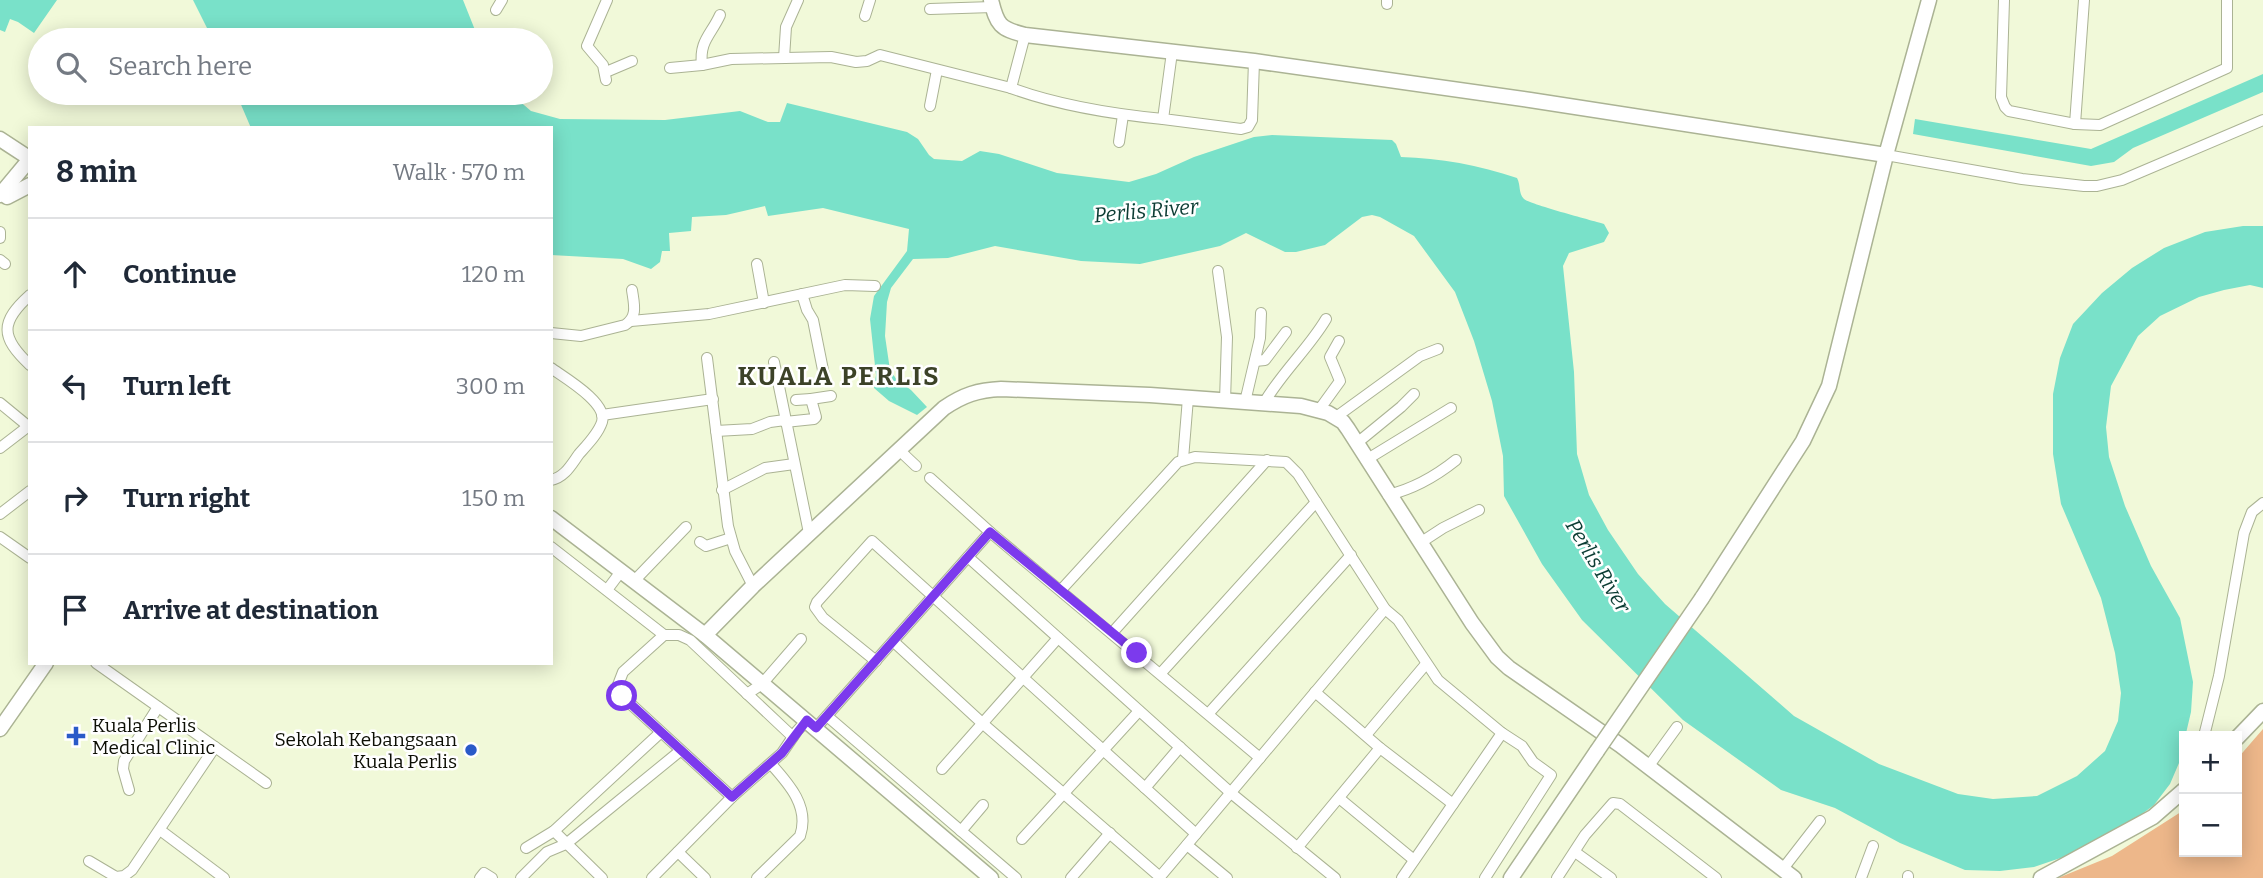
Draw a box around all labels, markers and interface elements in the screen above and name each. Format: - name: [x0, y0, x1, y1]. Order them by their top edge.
- search box: [28, 28, 553, 105]
- icon: search: [52, 48, 90, 86]
- text: Search here: [108, 51, 252, 82]
- text: 8 min: [56, 154, 137, 190]
- text: Walk · 570 m: [393, 158, 525, 186]
- water label: Perlis River: [1093, 193, 1201, 229]
- icon: ahead: [56, 255, 94, 293]
- text: Continue: [123, 259, 237, 290]
- text: 120 m: [462, 260, 525, 288]
- district label: KUALA PERLIS: [737, 361, 941, 392]
- icon: left: [56, 367, 94, 405]
- text: Turn left: [123, 371, 231, 402]
- text: 300 m: [456, 372, 525, 400]
- icon: right: [56, 479, 94, 517]
- text: Turn right: [123, 483, 250, 514]
- text: 150 m: [462, 484, 525, 512]
- water label: Perlis River: [1560, 515, 1637, 619]
- icon: arrive: [56, 591, 94, 629]
- text: Arrive at destination: [123, 595, 378, 626]
- route end: [1121, 637, 1152, 668]
- route start: [606, 680, 637, 711]
- place label: Kuala Perlis Medical Clinic: [92, 714, 216, 759]
- marker: Kuala Perlis Medical Clinic: [66, 726, 86, 746]
- place label: Sekolah Kebangsaan Kuala Perlis: [274, 728, 457, 773]
- map controls: [2179, 731, 2242, 857]
- button: +: [2179, 731, 2242, 794]
- marker: Sekolah Kebangsaan Kuala Perlis: [463, 742, 479, 758]
- button: −: [2179, 794, 2242, 857]

